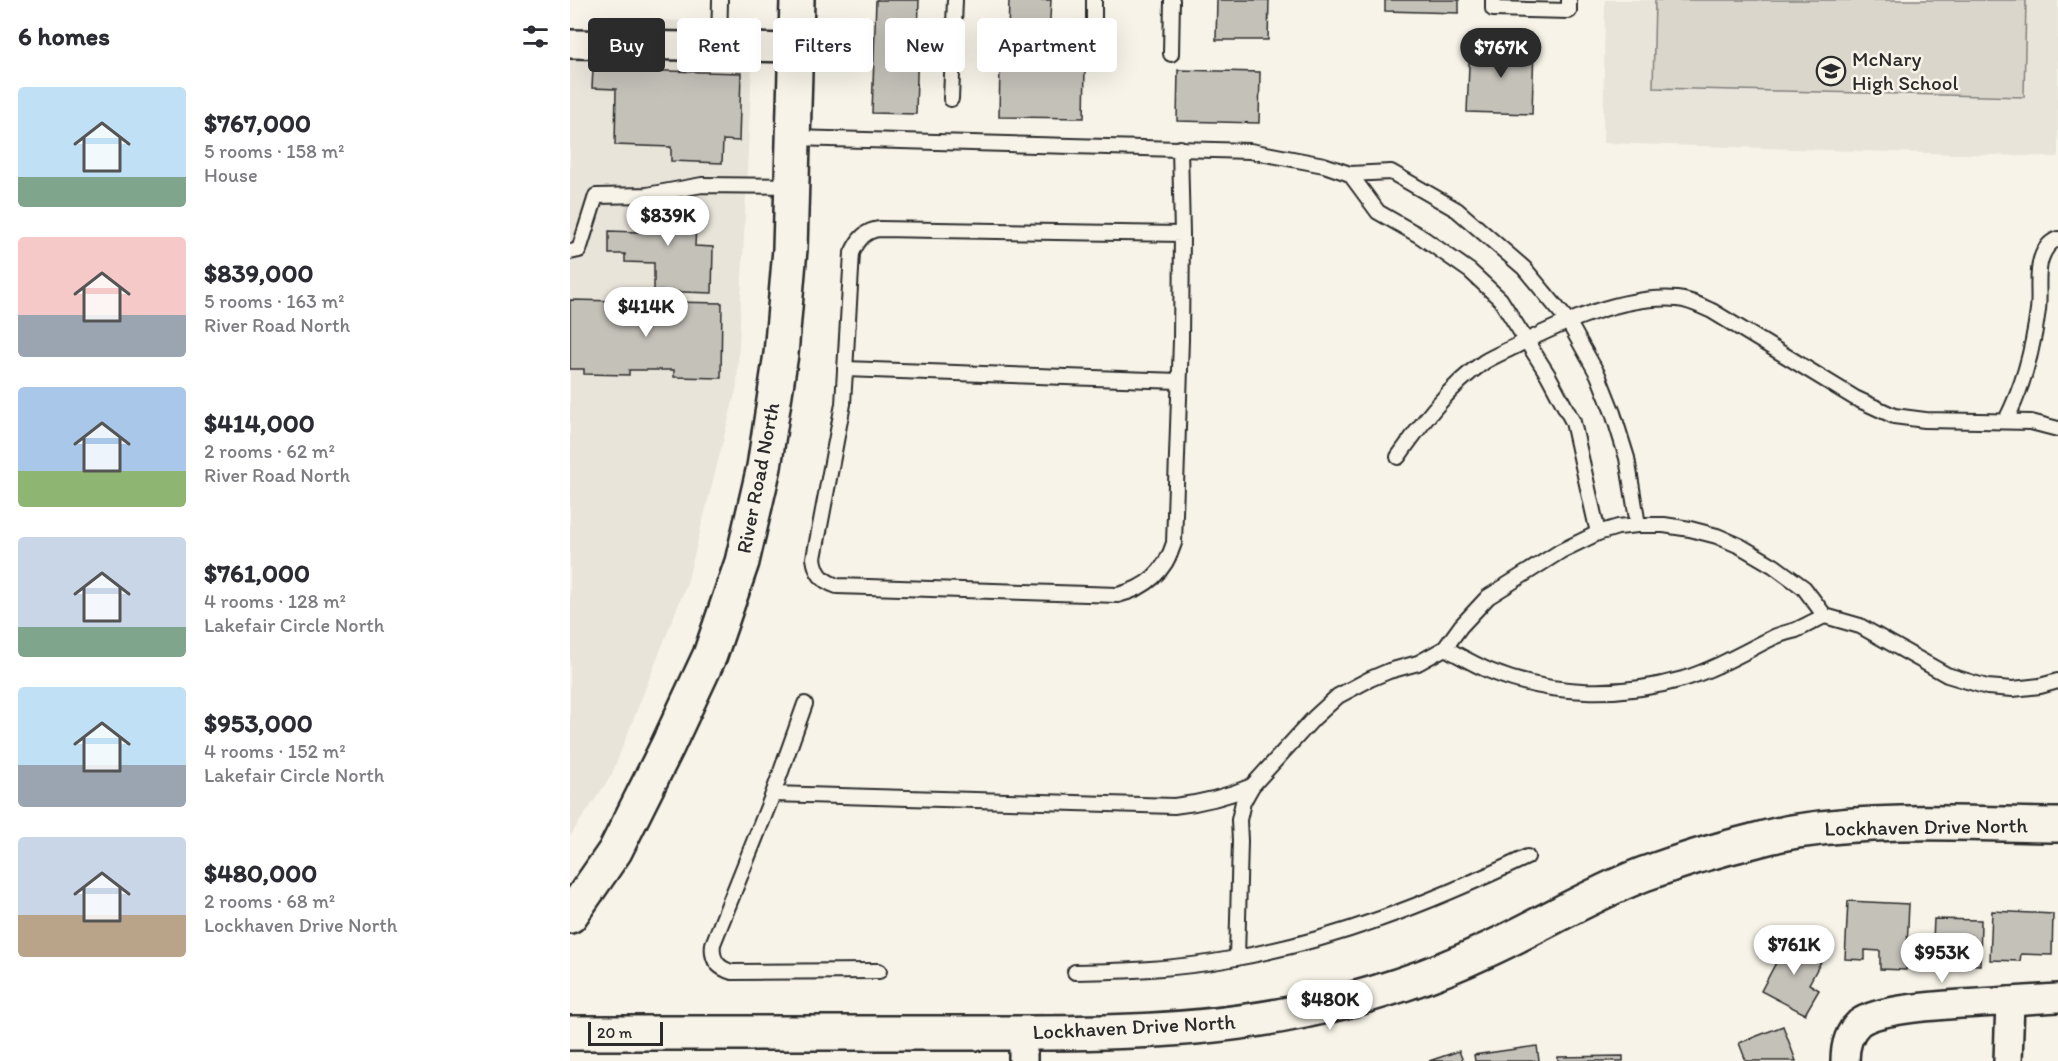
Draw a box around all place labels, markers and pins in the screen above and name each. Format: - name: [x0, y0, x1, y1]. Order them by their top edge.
- pin: $767K: [1459, 28, 1543, 79]
- place label: McNary High School: [1852, 46, 1959, 95]
- school or university icon: McNary High School: [1815, 55, 1847, 87]
- pin: $839K: [626, 196, 710, 247]
- pin: $414K: [604, 287, 688, 338]
- pin: $761K: [1752, 925, 1836, 976]
- pin: $953K: [1900, 933, 1984, 984]
- pin: $480K: [1288, 980, 1372, 1031]

